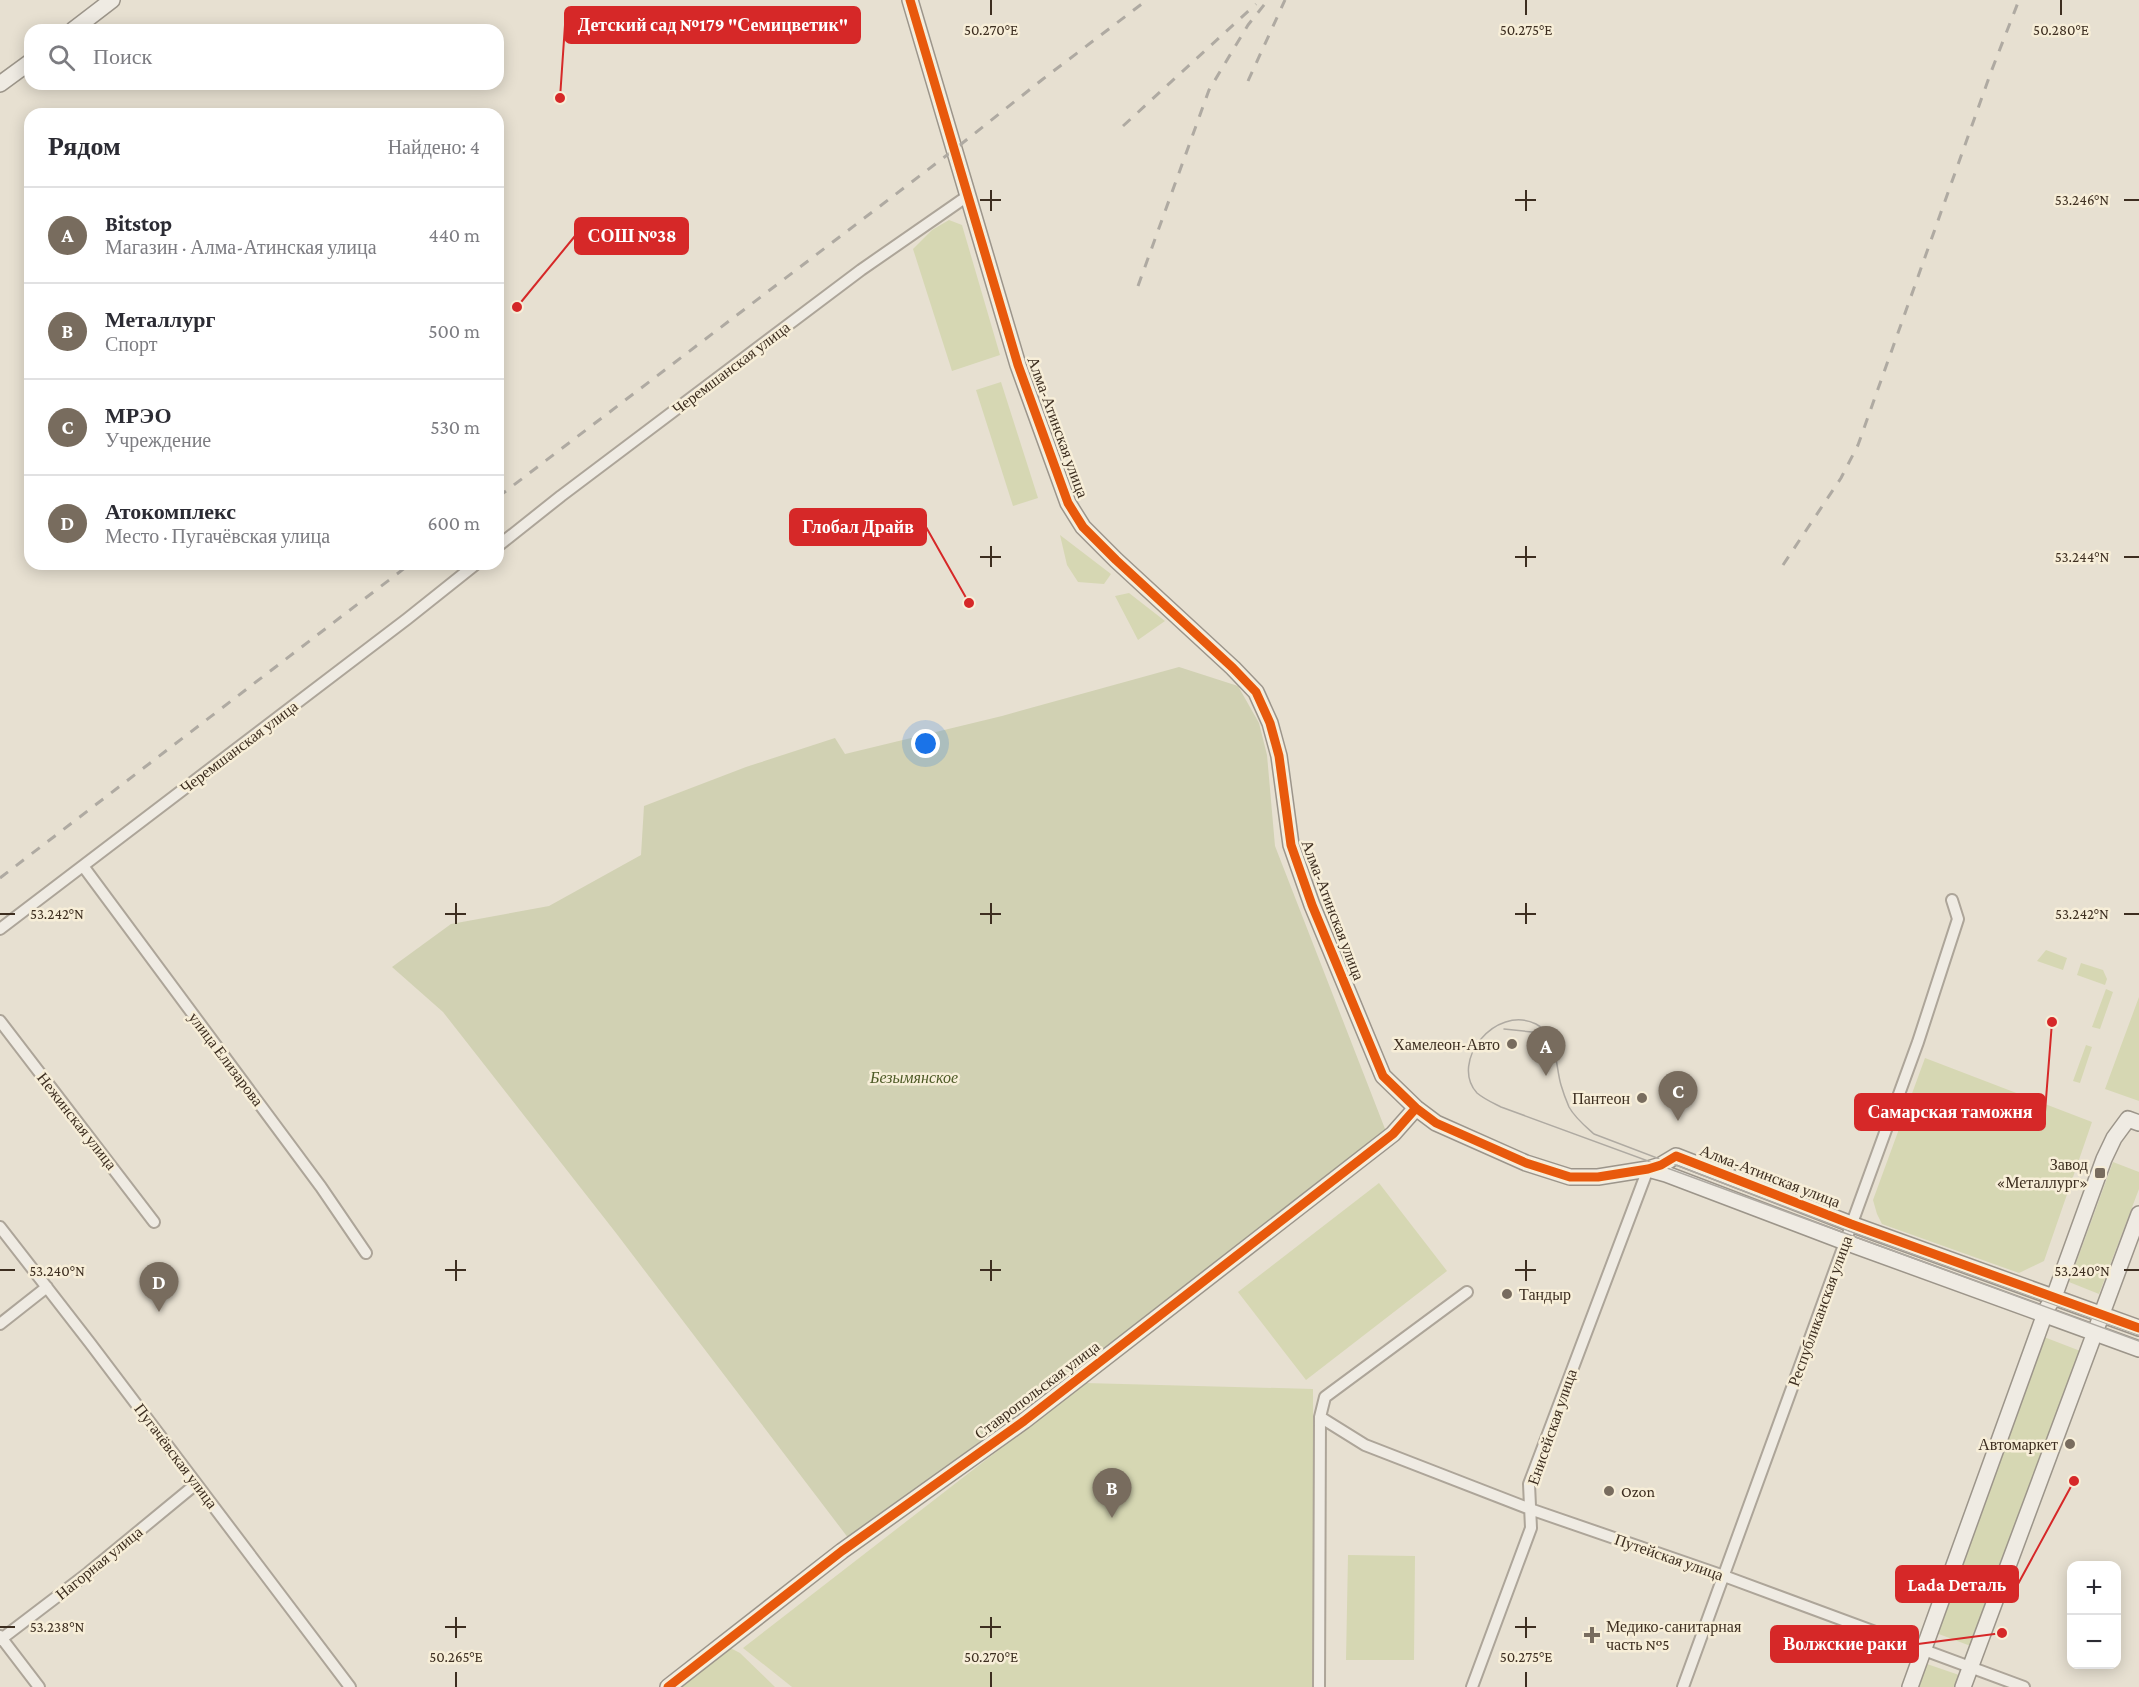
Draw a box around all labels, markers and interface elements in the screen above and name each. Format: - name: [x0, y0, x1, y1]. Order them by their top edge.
- callout: Детский сад №179 "Семицветик": [565, 7, 860, 43]
- text: Детский сад №179 "Семицветик": [578, 15, 848, 35]
- text: 50.270°E: [964, 22, 1018, 38]
- text: 50.275°E: [1500, 22, 1552, 38]
- text: 50.280°E: [2033, 22, 2089, 38]
- search box: [24, 24, 504, 90]
- icon: search: [45, 41, 78, 74]
- text: Поиск: [93, 44, 152, 69]
- text: Рядом: [48, 132, 121, 161]
- text: Найдено: 4: [388, 136, 480, 158]
- text: 53.246°N: [2055, 192, 2109, 208]
- text: Bitstop: [105, 211, 172, 236]
- callout: СОШ №38: [575, 218, 688, 254]
- text: A: [62, 224, 73, 246]
- text: 440 m: [428, 224, 480, 246]
- text: СОШ №38: [588, 226, 676, 246]
- text: Магазин · Алма-Атинская улица: [105, 236, 377, 258]
- text: Металлург: [105, 307, 215, 332]
- street label: Черемшанская улица: [669, 318, 794, 418]
- text: B: [62, 320, 73, 342]
- text: 500 m: [428, 320, 480, 342]
- text: Спорт: [105, 333, 158, 355]
- street label: Алма-Атинская улица: [1024, 354, 1091, 500]
- text: МРЭО: [105, 403, 172, 428]
- text: C: [61, 416, 74, 438]
- text: 530 m: [430, 416, 480, 438]
- text: Учреждение: [105, 429, 211, 451]
- text: Атокомплекс: [105, 499, 236, 524]
- callout: Глобал Драйв: [790, 509, 926, 545]
- text: D: [61, 512, 74, 534]
- text: 600 m: [427, 512, 480, 534]
- text: Глобал Драйв: [802, 517, 914, 537]
- text: Место · Пугачёвская улица: [105, 525, 330, 547]
- text: 53.244°N: [2055, 549, 2109, 565]
- street label: Черемшанская улица: [177, 697, 302, 797]
- your location: [911, 729, 940, 758]
- street label: Алма-Атинская улица: [1297, 837, 1368, 983]
- text: 53.242°N: [30, 906, 84, 922]
- text: 53.242°N: [2055, 906, 2109, 922]
- street label: улица Елизарова: [184, 1009, 267, 1110]
- pin: A: [1526, 1026, 1566, 1076]
- place label: Хамелеон-Авто: [1393, 1036, 1500, 1053]
- marker: Хамелеон-Авто: [1505, 1037, 1519, 1051]
- street label: Нежинская улица: [33, 1069, 120, 1174]
- park label: Безымянское: [869, 1069, 958, 1086]
- pin: C: [1658, 1072, 1698, 1121]
- place label: Пантеон: [1572, 1090, 1630, 1107]
- marker: Пантеон: [1635, 1091, 1649, 1105]
- callout: Самарская таможня: [1855, 1094, 2045, 1130]
- text: Самарская таможня: [1867, 1102, 2033, 1122]
- street label: Алма-Атинская улица: [1697, 1141, 1843, 1212]
- place label: Завод «Металлург»: [1997, 1156, 2088, 1192]
- marker: Завод «Металлург»: [2093, 1166, 2107, 1180]
- street label: Республиканская улица: [1785, 1234, 1856, 1389]
- pin: D: [140, 1262, 178, 1312]
- text: 53.240°N: [29, 1263, 85, 1279]
- text: 53.240°N: [2054, 1263, 2110, 1279]
- place label: Тандыр: [1519, 1286, 1571, 1304]
- marker: Тандыр: [1500, 1287, 1514, 1301]
- street label: Ставропольская улица: [971, 1338, 1103, 1443]
- street label: Енисейская улица: [1524, 1367, 1581, 1488]
- street label: Пугачёвская улица: [130, 1400, 221, 1512]
- place label: Автомаркет: [1978, 1436, 2058, 1454]
- marker: Автомаркет: [2063, 1437, 2077, 1451]
- pin: B: [1092, 1468, 1132, 1518]
- place label: Ozon: [1621, 1483, 1655, 1500]
- marker: Ozon: [1602, 1484, 1616, 1498]
- street label: Нагорная улица: [52, 1523, 146, 1604]
- street label: Путейская улица: [1612, 1530, 1726, 1585]
- map controls: [2067, 1561, 2121, 1669]
- button: +: [2067, 1561, 2121, 1615]
- callout: Lada Dеталь: [1896, 1566, 2018, 1602]
- text: Lada Dеталь: [1908, 1575, 2007, 1595]
- button: −: [2067, 1615, 2121, 1669]
- place label: Медико-санитарная часть №5: [1606, 1618, 1742, 1653]
- text: 53.238°N: [30, 1619, 84, 1635]
- marker: Медико-санитарная часть №5: [1583, 1626, 1601, 1644]
- callout: Волжские раки: [1771, 1626, 1918, 1662]
- text: Волжские раки: [1783, 1634, 1907, 1654]
- text: 50.265°E: [429, 1649, 483, 1665]
- text: 50.270°E: [964, 1649, 1018, 1665]
- text: 50.275°E: [1500, 1649, 1552, 1665]

